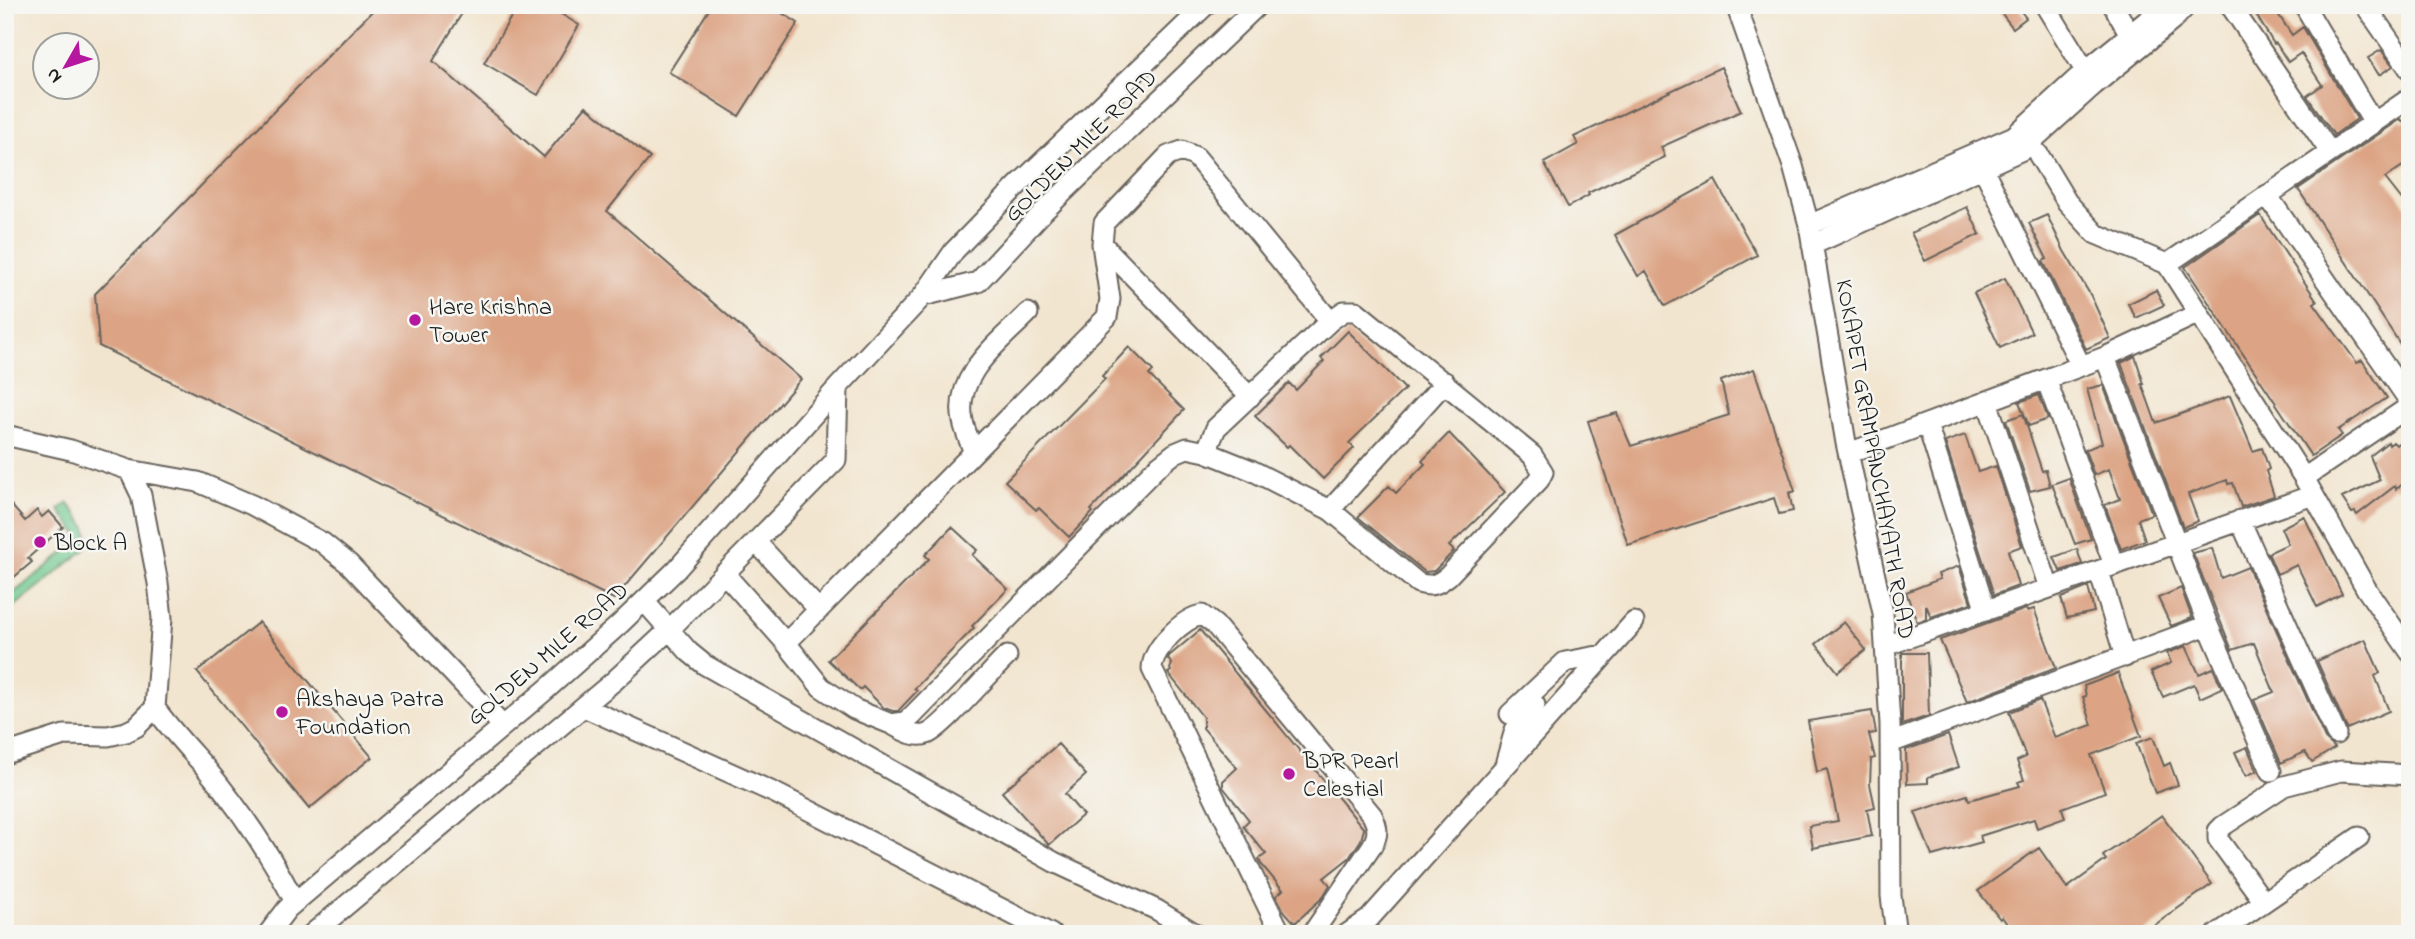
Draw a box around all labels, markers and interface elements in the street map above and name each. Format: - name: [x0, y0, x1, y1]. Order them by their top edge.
- north arrow: [32, 32, 102, 102]
- text: N: [40, 62, 69, 89]
- street label: GOLDEN MILE ROAD: [997, 62, 1166, 231]
- street label: KOKAPET GRAMPANCHAYATH ROAD: [1825, 277, 1922, 642]
- place label: Hare Krishna Tower: [429, 291, 552, 354]
- marker: Hare Krishna Tower: [407, 312, 423, 328]
- place label: Block A: [53, 527, 127, 562]
- marker: Block A: [32, 534, 48, 550]
- street label: GOLDEN MILE ROAD: [460, 575, 637, 735]
- place label: Akshaya Patra Foundation: [295, 683, 444, 746]
- marker: Akshaya Patra Foundation: [274, 704, 290, 720]
- place label: BPR Pearl Celestial: [1302, 745, 1399, 808]
- marker: BPR Pearl Celestial: [1281, 766, 1297, 782]

